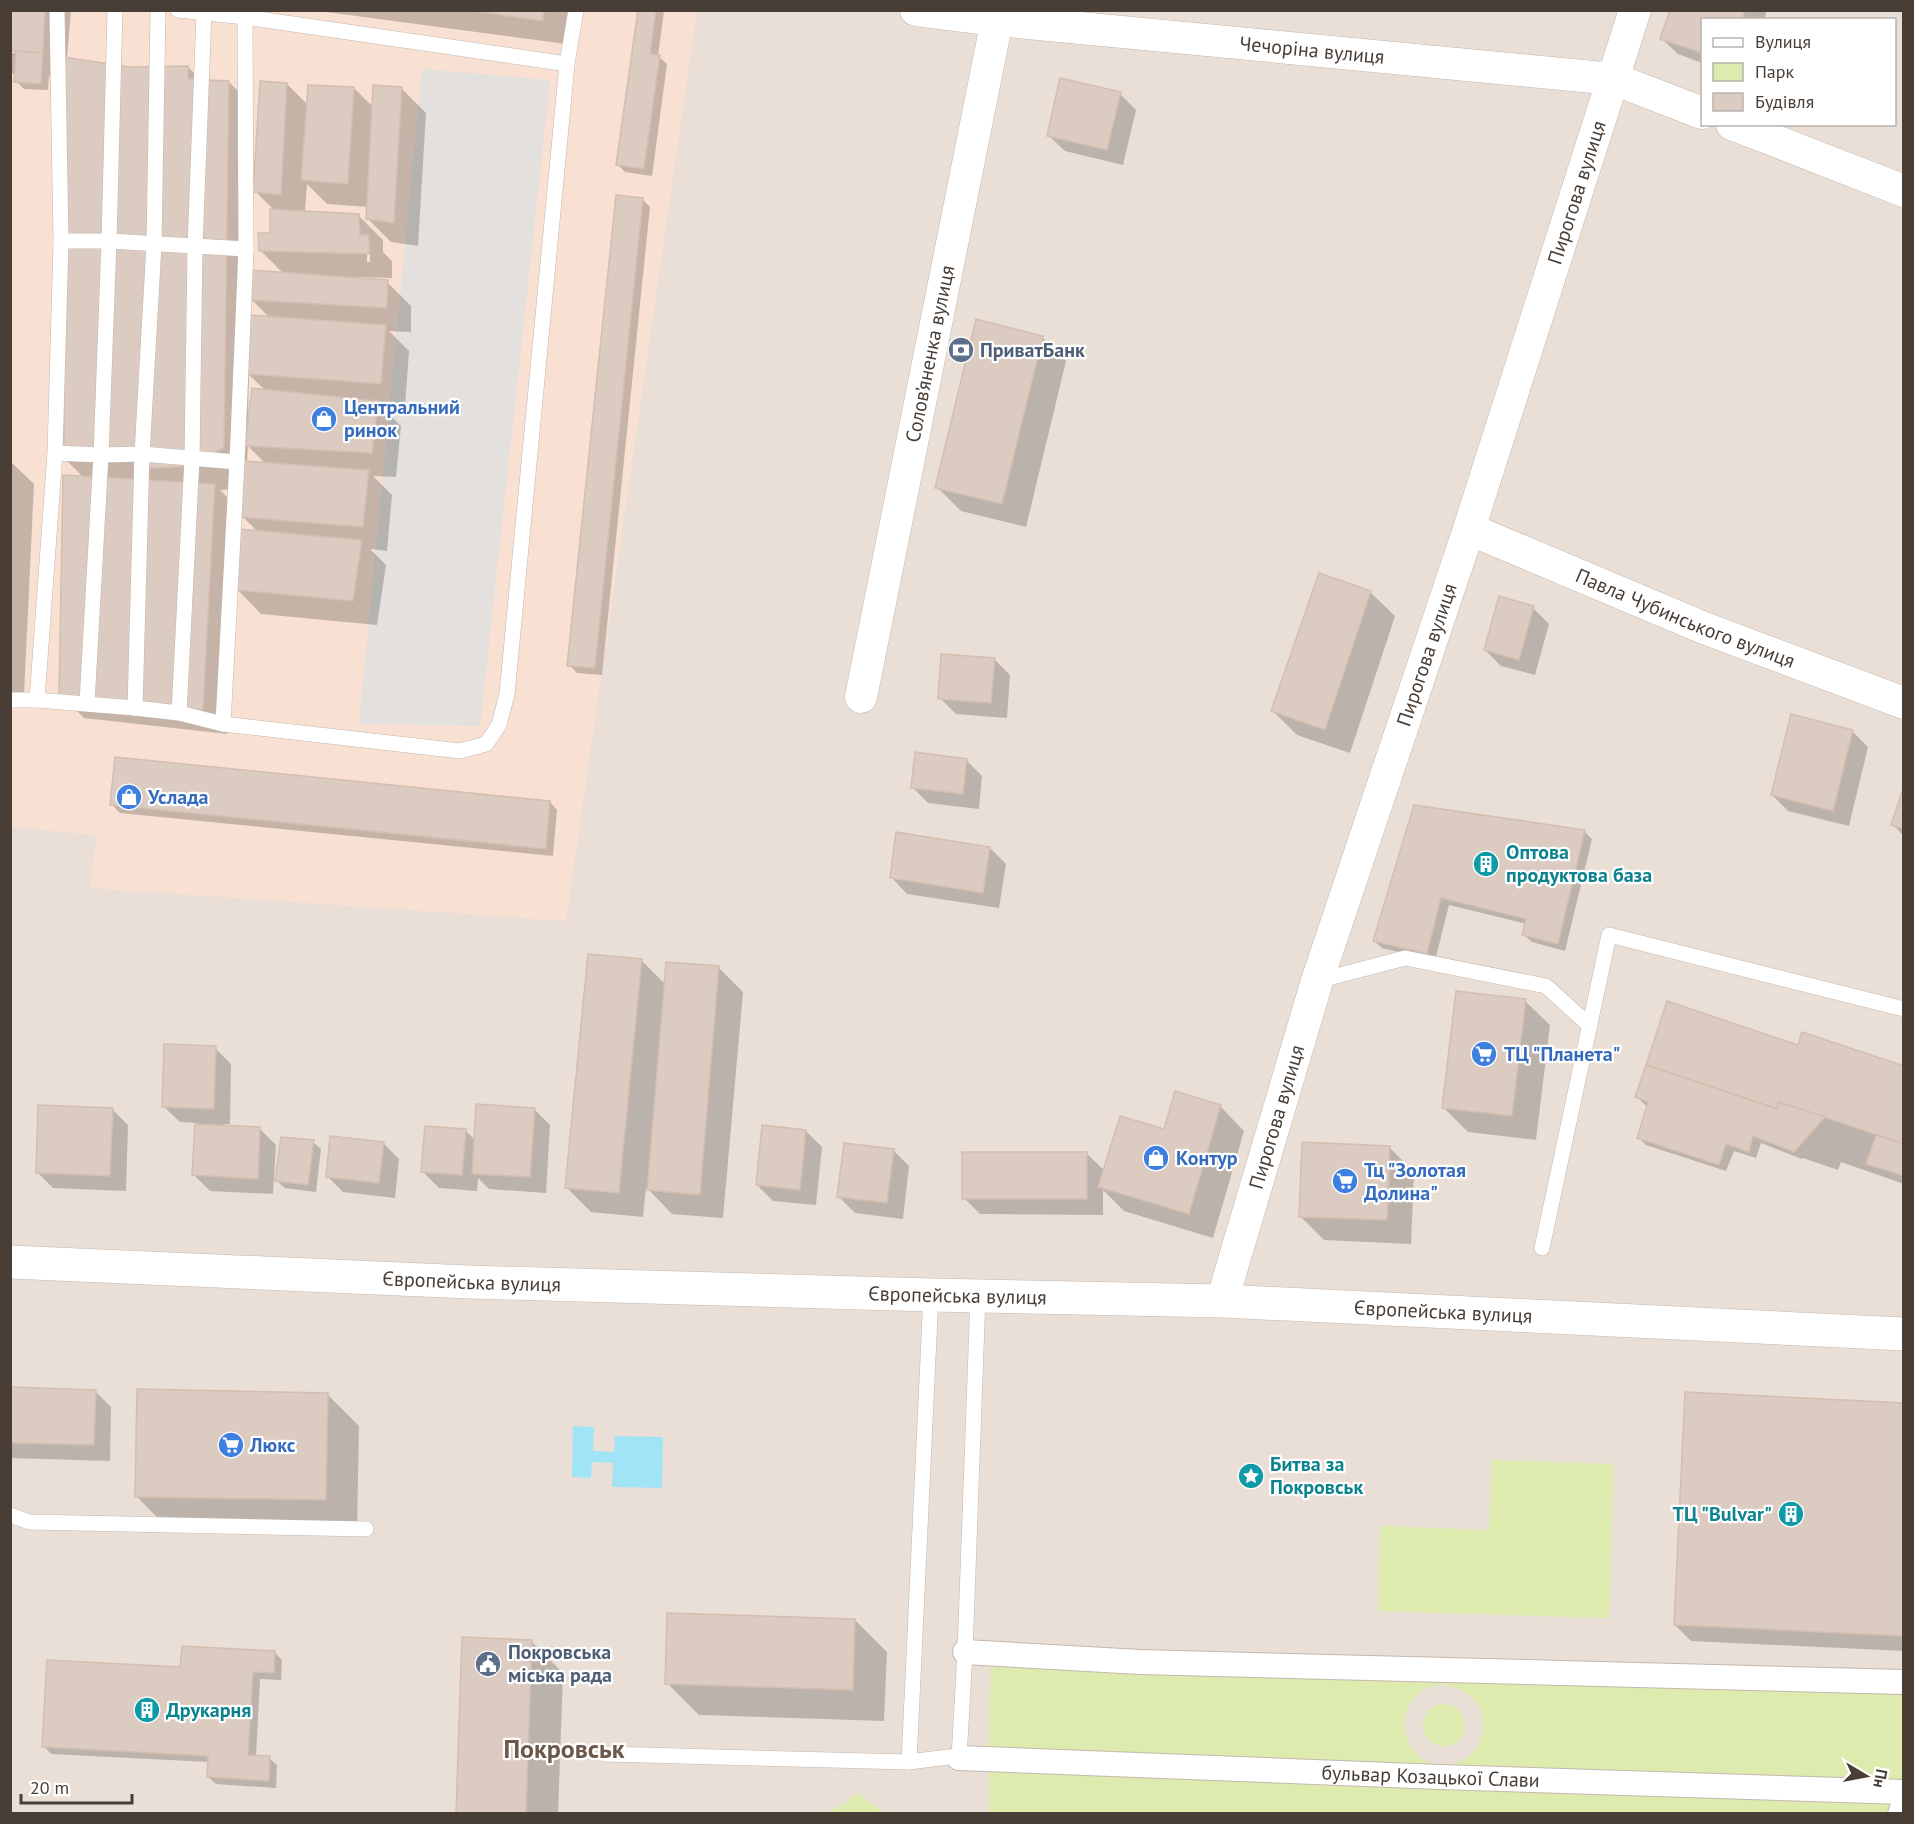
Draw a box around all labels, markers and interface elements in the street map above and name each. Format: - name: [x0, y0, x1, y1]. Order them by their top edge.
- legend: [1701, 18, 1896, 126]
- street label: Чечоріна вулиця: [1238, 30, 1386, 70]
- text: Вулиця: [1755, 30, 1811, 53]
- text: Парк: [1755, 60, 1795, 83]
- text: Будівля: [1755, 90, 1814, 113]
- street label: Пирогова вулиця: [1542, 117, 1612, 267]
- street label: Солов’яненка вулиця: [899, 263, 960, 445]
- bank icon: ПриватБанк: [946, 335, 976, 365]
- place label: ПриватБанк: [980, 337, 1085, 363]
- place label: Центральний ринок: [344, 394, 460, 443]
- shop icon: Центральний ринок: [309, 404, 339, 434]
- street label: Павла Чубинського вулиця: [1572, 562, 1799, 674]
- street label: Пирогова вулиця: [1391, 580, 1463, 730]
- shop icon: Услада: [114, 782, 144, 812]
- place label: Услада: [147, 784, 209, 810]
- place label: Оптова продуктова база: [1506, 839, 1652, 888]
- building icon: Оптова продуктова база: [1471, 849, 1501, 879]
- supermarket icon: ТЦ "Планета": [1469, 1039, 1499, 1069]
- place label: ТЦ "Планета": [1504, 1041, 1621, 1067]
- street label: Пирогова вулиця: [1243, 1042, 1310, 1192]
- shop icon: Контур: [1141, 1143, 1171, 1173]
- place label: Контур: [1176, 1145, 1238, 1171]
- place label: Тц "Золотая Долина": [1364, 1157, 1466, 1206]
- supermarket icon: Тц "Золотая Долина": [1330, 1166, 1360, 1196]
- street label: Європейська вулиця: [382, 1265, 561, 1298]
- street label: Європейська вулиця: [868, 1280, 1047, 1310]
- street label: Європейська вулиця: [1353, 1294, 1533, 1329]
- supermarket icon: Люкс: [216, 1430, 246, 1460]
- place label: Люкс: [249, 1432, 296, 1458]
- place label: Битва за Покровськ: [1270, 1451, 1363, 1500]
- place icon: Битва за Покровськ: [1236, 1461, 1266, 1491]
- building icon: ТЦ "Bulvar": [1776, 1499, 1806, 1529]
- place label: ТЦ "Bulvar": [1673, 1501, 1772, 1527]
- place label: Покровська міська рада: [508, 1639, 612, 1688]
- public building icon: Покровська міська рада: [473, 1649, 503, 1679]
- building icon: Друкарня: [132, 1695, 162, 1725]
- place label: Друкарня: [166, 1697, 251, 1723]
- district label: Покровськ: [503, 1732, 625, 1765]
- north arrow: [1836, 1746, 1896, 1806]
- street label: бульвар Козацької Слави: [1321, 1759, 1540, 1793]
- scale bar: [21, 1767, 132, 1805]
- text: Пн: [1869, 1768, 1892, 1790]
- text: 20 m: [30, 1776, 69, 1799]

